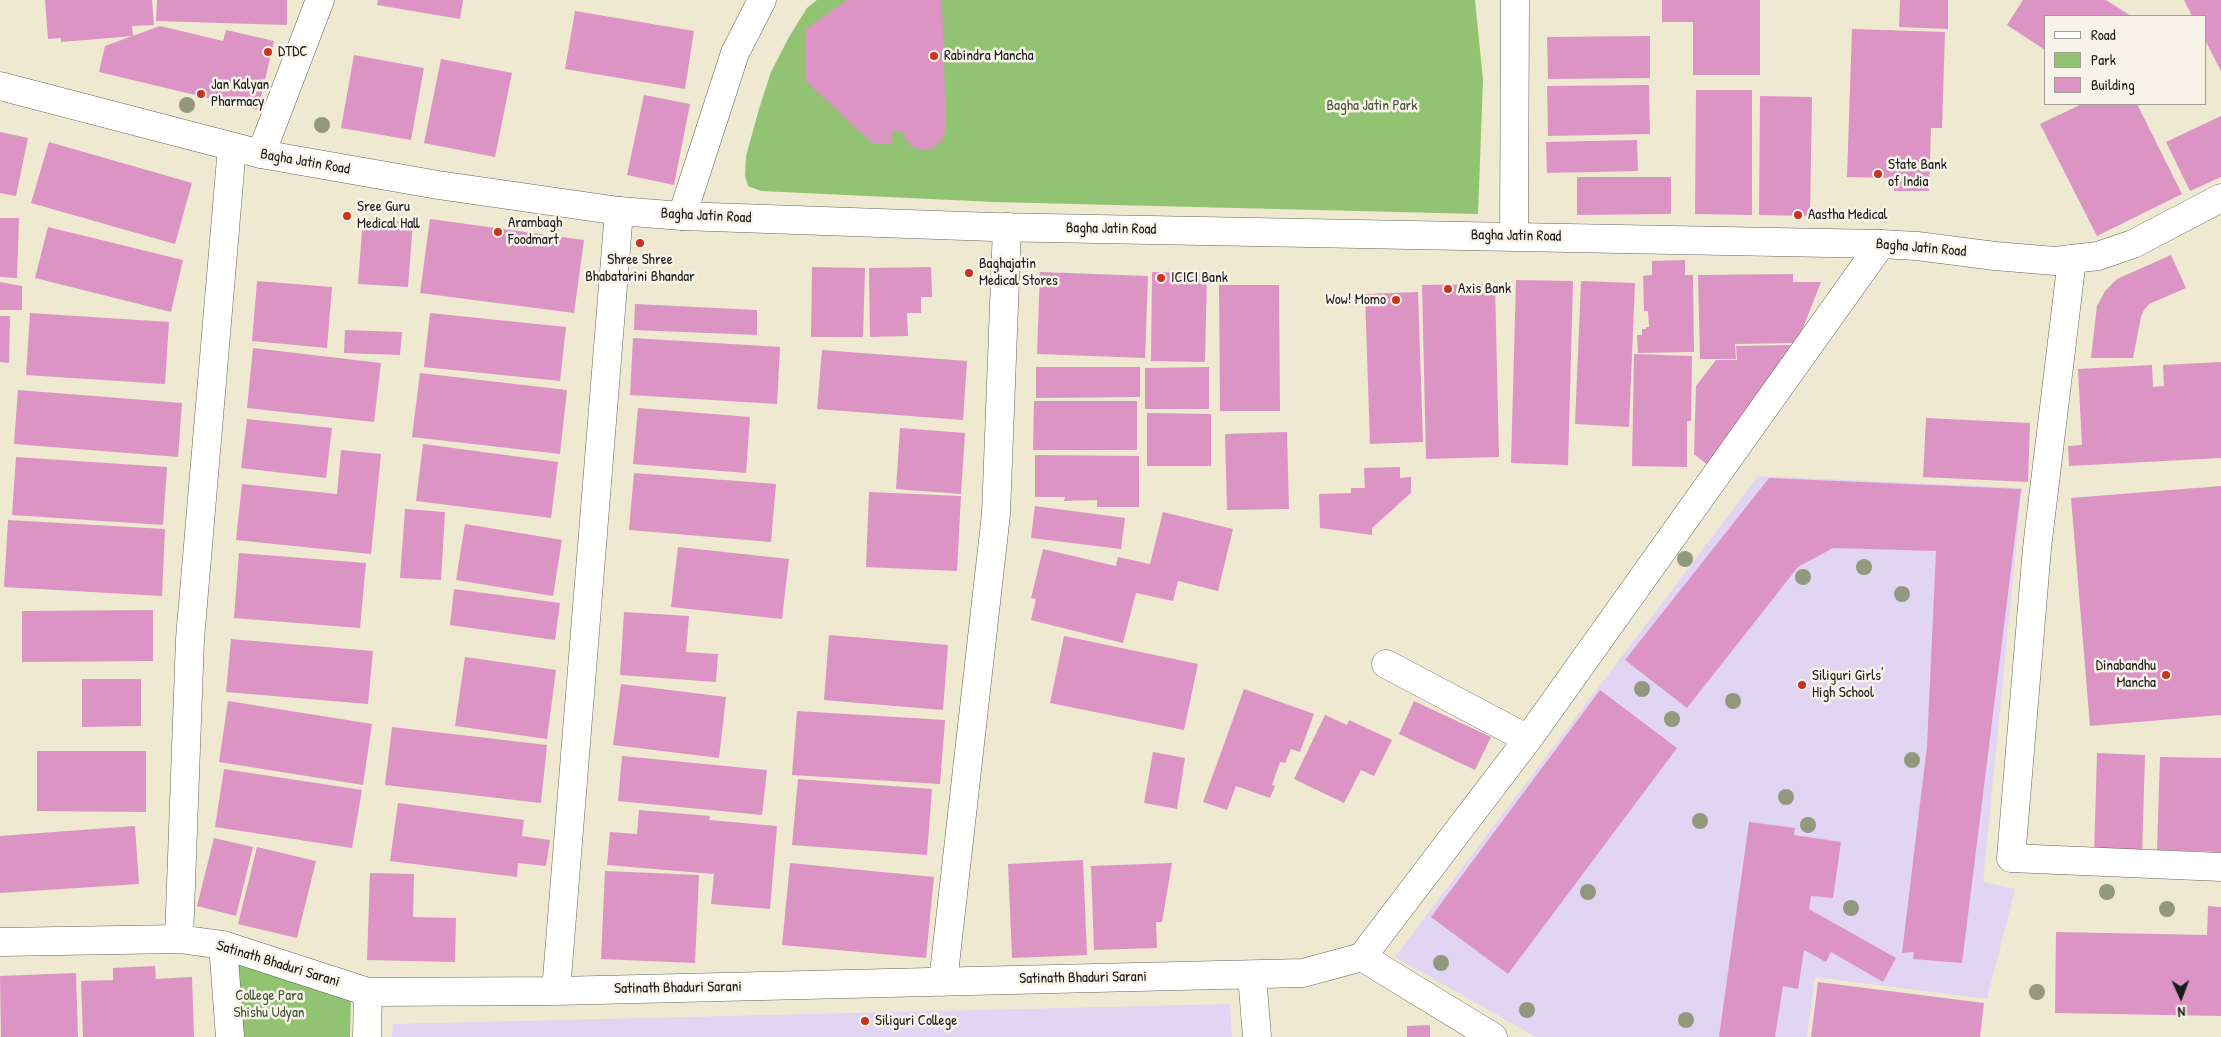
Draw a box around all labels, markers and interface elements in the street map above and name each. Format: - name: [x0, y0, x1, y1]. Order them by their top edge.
- legend: [2044, 15, 2206, 105]
- text: Road: [2091, 24, 2116, 45]
- place label: DTDC: [278, 43, 307, 61]
- marker: DTDC: [262, 46, 274, 58]
- place label: Rabindra Mancha: [944, 47, 1034, 65]
- text: Park: [2091, 49, 2116, 70]
- marker: Rabindra Mancha: [928, 50, 940, 62]
- text: Building: [2091, 74, 2135, 95]
- place label: Jan Kalyan Pharmacy: [211, 76, 269, 111]
- marker: Jan Kalyan Pharmacy: [195, 88, 207, 100]
- park label: Bagha Jatin Park: [1326, 97, 1418, 115]
- street label: Bagha Jatin Road: [259, 145, 351, 179]
- place label: State Bank of India: [1888, 156, 1947, 191]
- marker: State Bank of India: [1872, 168, 1884, 180]
- place label: Sree Guru Medical Hall: [357, 198, 420, 233]
- street label: Bagha Jatin Road: [660, 205, 752, 227]
- place label: Aastha Medical: [1808, 206, 1888, 224]
- marker: Aastha Medical: [1792, 209, 1804, 221]
- marker: Sree Guru Medical Hall: [341, 210, 353, 222]
- place label: Arambagh Foodmart: [508, 214, 562, 249]
- street label: Bagha Jatin Road: [1066, 219, 1156, 239]
- marker: Arambagh Foodmart: [492, 226, 504, 238]
- street label: Bagha Jatin Road: [1471, 226, 1561, 246]
- street label: Bagha Jatin Road: [1875, 235, 1967, 261]
- marker: Shree Shree Bhabatarini Bhandar: [634, 237, 646, 249]
- place label: Shree Shree Bhabatarini Bhandar: [585, 251, 695, 286]
- place label: Baghajatin Medical Stores: [979, 255, 1058, 290]
- marker: Baghajatin Medical Stores: [963, 267, 975, 279]
- place label: ICICI Bank: [1171, 269, 1228, 287]
- marker: ICICI Bank: [1155, 272, 1167, 284]
- place label: Axis Bank: [1458, 280, 1511, 298]
- marker: Axis Bank: [1442, 283, 1454, 295]
- place label: Wow! Momo: [1325, 291, 1386, 309]
- marker: Wow! Momo: [1390, 294, 1402, 306]
- place label: Dinabandhu Mancha: [2096, 657, 2156, 692]
- place label: Siliguri Girls' High School: [1812, 667, 1883, 702]
- marker: Dinabandhu Mancha: [2160, 669, 2172, 681]
- marker: Siliguri Girls' High School: [1796, 679, 1808, 691]
- street label: Satinath Bhaduri Sarani: [214, 937, 342, 991]
- street label: Satinath Bhaduri Sarani: [1019, 968, 1147, 988]
- north arrow: [2156, 972, 2206, 1022]
- street label: Satinath Bhaduri Sarani: [614, 978, 742, 998]
- park label: College Para Shishu Udyan: [233, 987, 305, 1022]
- text: N: [2177, 1003, 2186, 1022]
- place label: Siliguri College: [875, 1012, 957, 1030]
- marker: Siliguri College: [859, 1015, 871, 1027]

